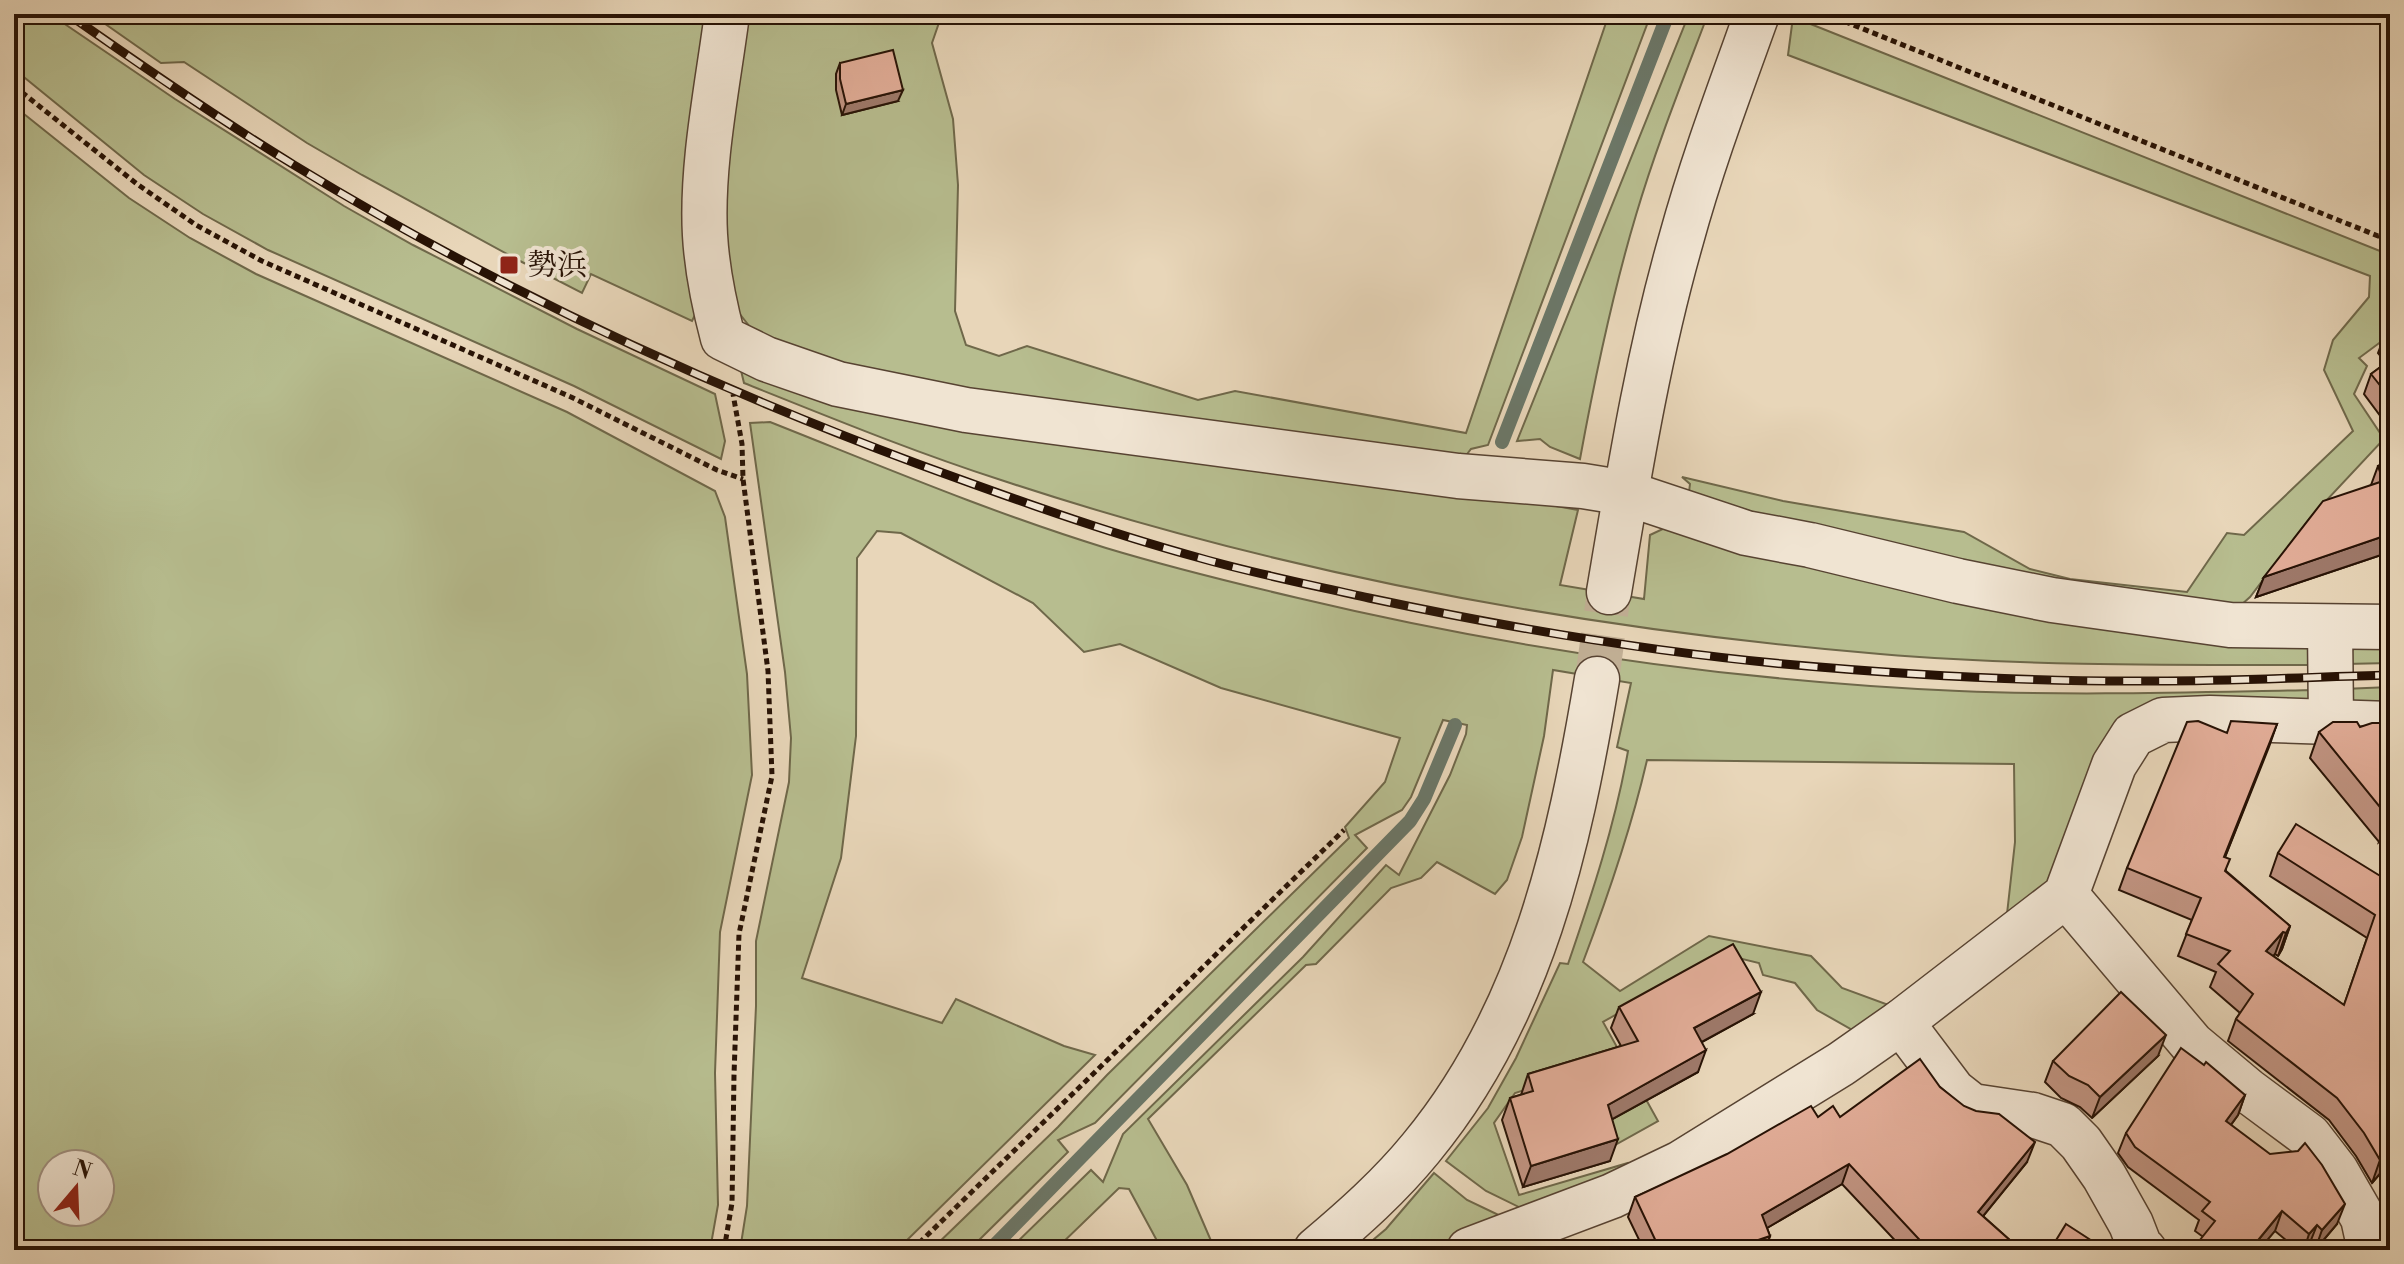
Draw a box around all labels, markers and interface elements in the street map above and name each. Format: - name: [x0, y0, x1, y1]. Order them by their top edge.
- place label: 勢浜: [527, 247, 587, 285]
- marker: 勢浜: [498, 254, 520, 276]
- north arrow: [36, 1148, 116, 1228]
- text: N: [69, 1155, 95, 1186]

